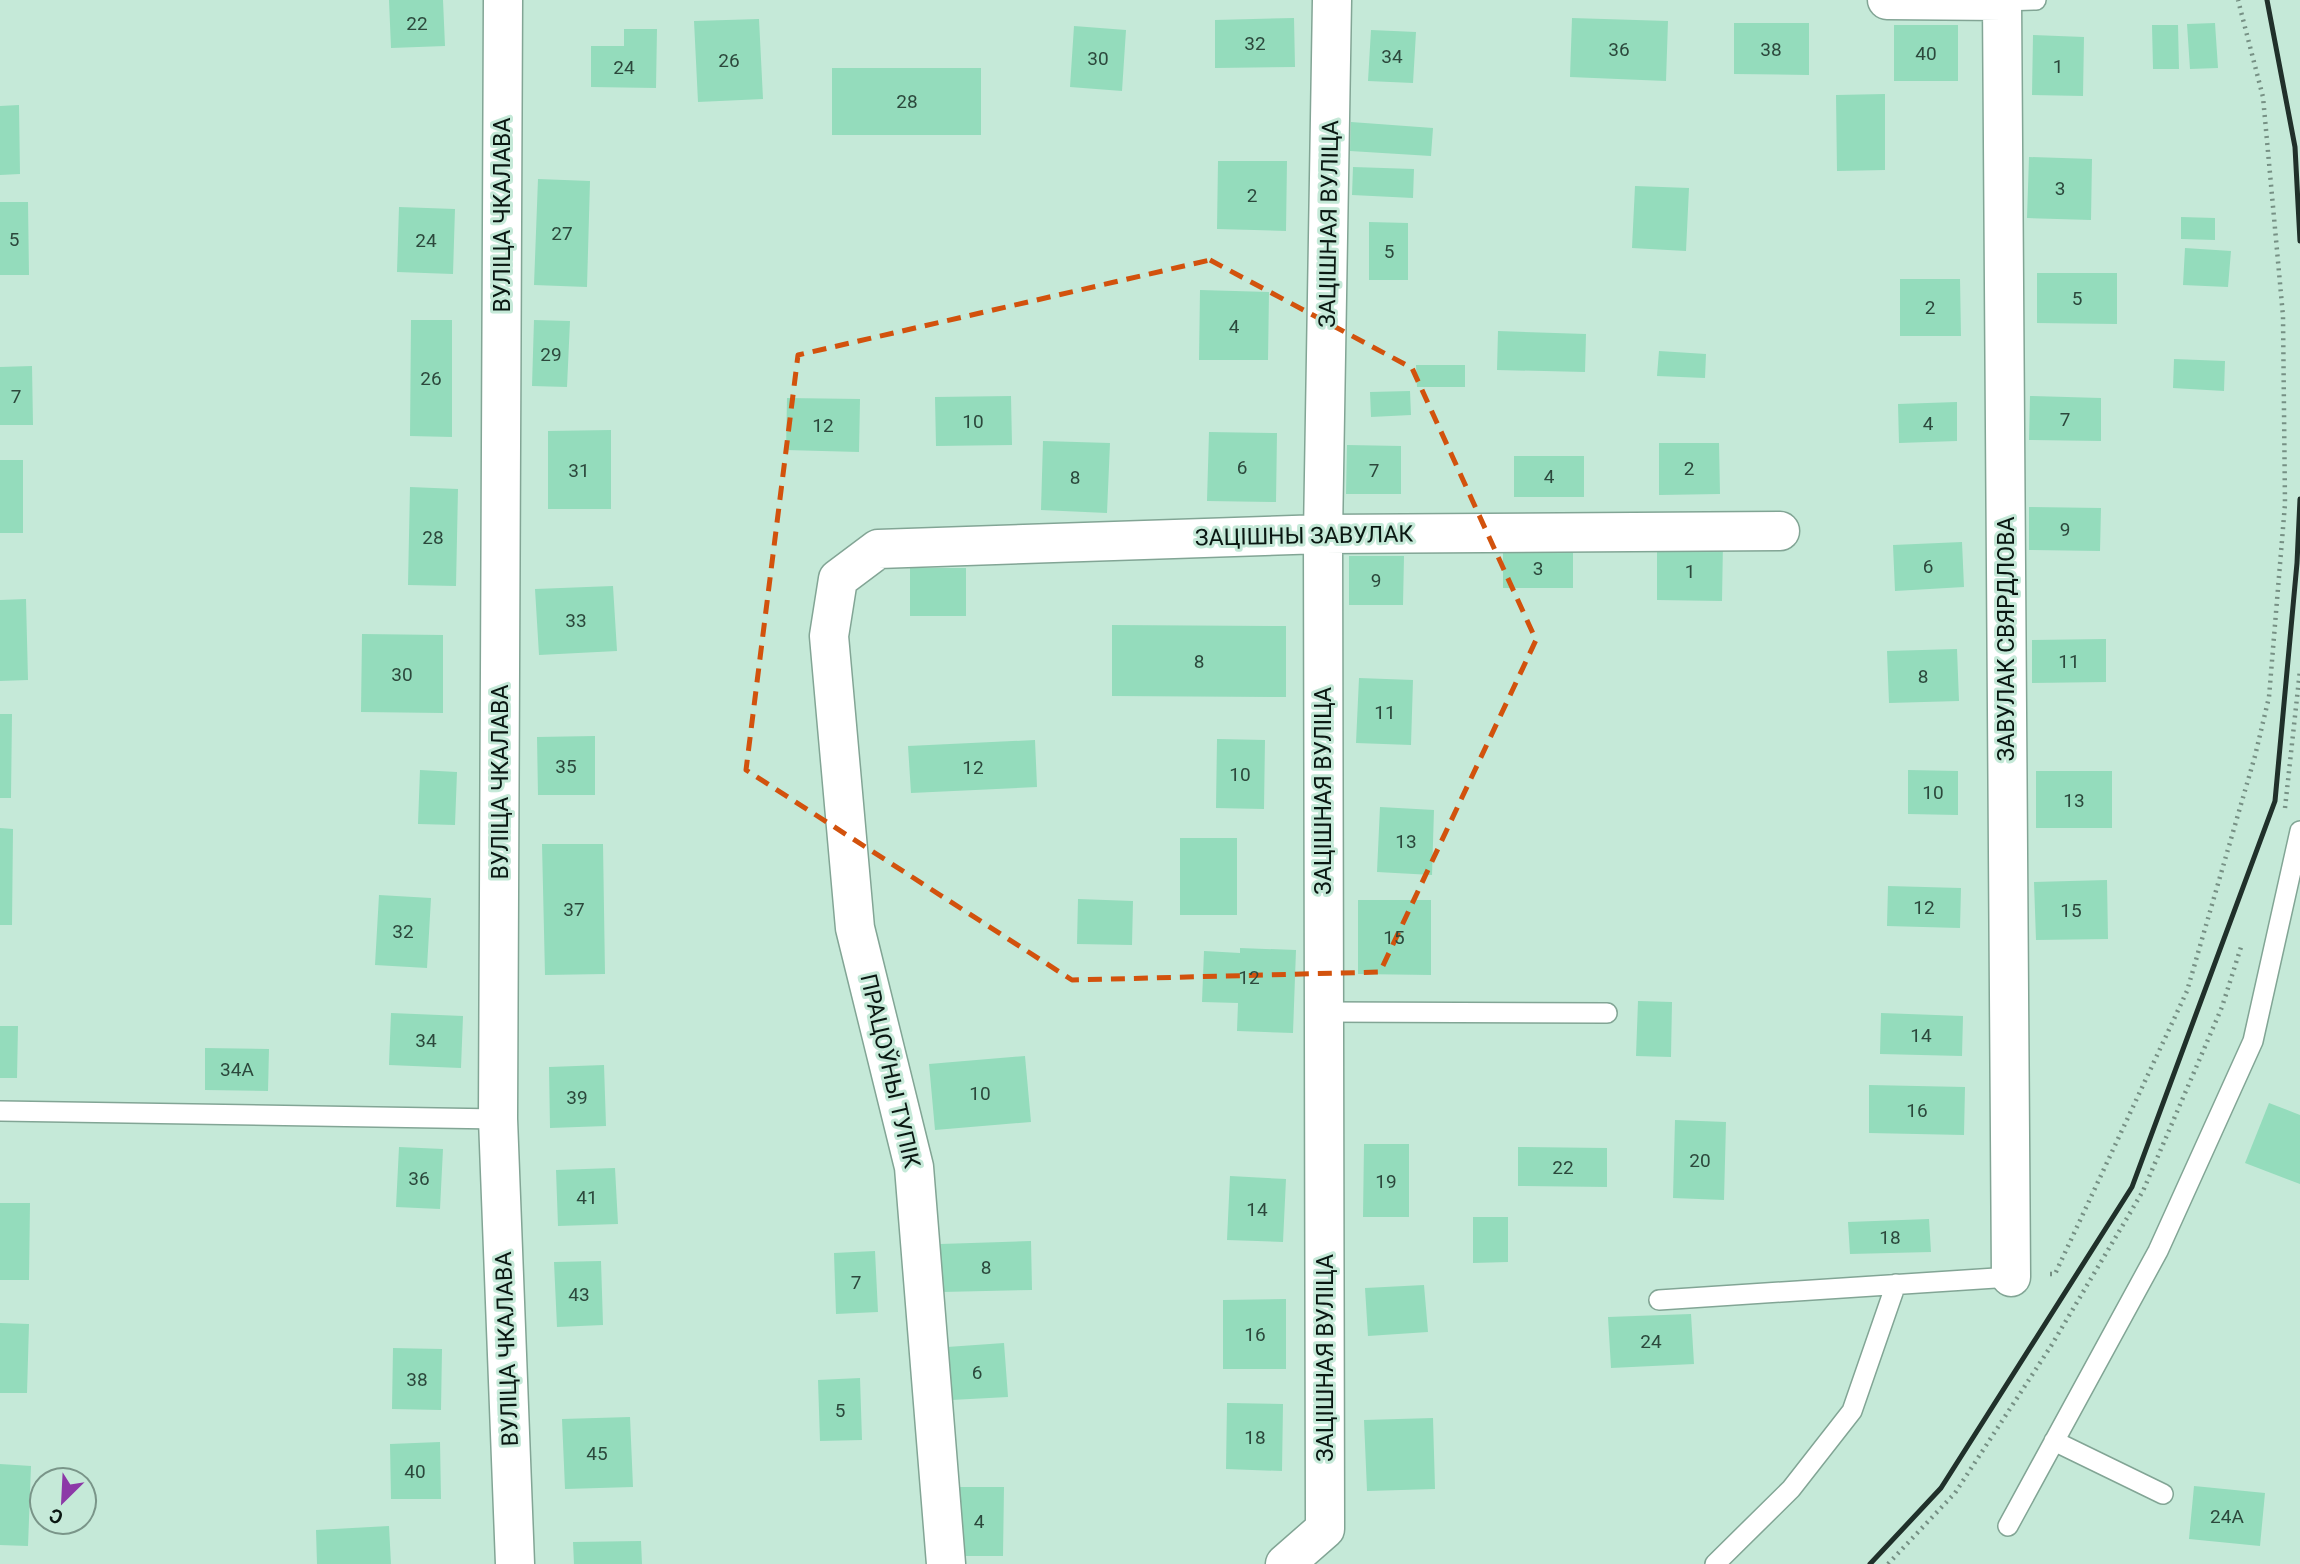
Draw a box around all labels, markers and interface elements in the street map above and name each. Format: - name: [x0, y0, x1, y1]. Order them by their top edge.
- house number: 22: [406, 12, 428, 35]
- house number: 32: [1244, 32, 1266, 55]
- house number: 36: [1608, 38, 1630, 61]
- house number: 38: [1760, 38, 1782, 61]
- house number: 40: [1915, 42, 1937, 65]
- house number: 34: [1381, 45, 1403, 68]
- house number: 30: [1087, 47, 1109, 70]
- house number: 26: [718, 49, 740, 72]
- house number: 1: [2053, 55, 2063, 78]
- house number: 24: [613, 56, 635, 79]
- house number: 28: [896, 90, 918, 113]
- street label: ВУЛІЦА ЧКАЛАВА: [489, 118, 516, 312]
- street label: ЗАЦІШНАЯ ВУЛІЦА: [1314, 120, 1344, 328]
- house number: 3: [2055, 177, 2065, 200]
- house number: 2: [1247, 184, 1257, 207]
- house number: 27: [551, 222, 573, 245]
- house number: 5: [9, 228, 19, 251]
- house number: 24: [415, 229, 437, 252]
- house number: 5: [1384, 240, 1394, 263]
- house number: 5: [2072, 287, 2082, 310]
- house number: 2: [1925, 296, 1935, 319]
- house number: 4: [1229, 315, 1240, 338]
- house number: 29: [540, 343, 562, 366]
- house number: 26: [420, 367, 442, 390]
- house number: 7: [11, 385, 21, 408]
- house number: 7: [2060, 408, 2070, 431]
- house number: 10: [962, 410, 984, 433]
- house number: 4: [1923, 412, 1934, 435]
- house number: 12: [812, 414, 834, 437]
- house number: 6: [1237, 456, 1247, 479]
- house number: 2: [1684, 457, 1694, 480]
- house number: 31: [568, 459, 590, 482]
- house number: 7: [1369, 459, 1379, 482]
- house number: 4: [1544, 465, 1555, 488]
- house number: 8: [1070, 466, 1080, 489]
- street label: ЗАВУЛАК СВЯРДЛОВА: [1993, 516, 2020, 762]
- house number: 9: [2060, 518, 2070, 541]
- street label: ЗАЦІШНЫ ЗАВУЛАК: [1195, 521, 1414, 551]
- house number: 28: [422, 526, 444, 549]
- house number: 6: [1923, 555, 1933, 578]
- house number: 3: [1533, 557, 1543, 580]
- house number: 1: [1685, 560, 1695, 583]
- house number: 9: [1371, 569, 1381, 592]
- house number: 33: [565, 609, 587, 632]
- house number: 8: [1194, 650, 1204, 673]
- house number: 11: [2058, 650, 2080, 673]
- house number: 30: [391, 663, 413, 686]
- house number: 8: [1918, 665, 1928, 688]
- street label: ВУЛІЦА ЧКАЛАВА: [487, 685, 514, 879]
- street label: ЗАЦІШНАЯ ВУЛІЦА: [1310, 687, 1337, 895]
- house number: 11: [1374, 701, 1396, 724]
- house number: 35: [555, 755, 577, 778]
- house number: 12: [962, 756, 984, 779]
- house number: 10: [1229, 763, 1251, 786]
- house number: 10: [1922, 781, 1944, 804]
- house number: 13: [2063, 789, 2085, 812]
- house number: 13: [1395, 830, 1417, 853]
- house number: 12: [1913, 896, 1935, 919]
- house number: 37: [563, 898, 585, 921]
- house number: 15: [2060, 899, 2082, 922]
- house number: 32: [392, 920, 414, 943]
- house number: 15: [1383, 926, 1405, 949]
- house number: 12: [1238, 966, 1260, 989]
- street label: ПРАЦОЎНЫ ТУПІК: [855, 971, 927, 1171]
- house number: 14: [1910, 1024, 1932, 1047]
- house number: 34: [415, 1029, 437, 1052]
- house number: 34А: [220, 1058, 254, 1081]
- house number: 10: [969, 1082, 991, 1105]
- house number: 39: [566, 1086, 588, 1109]
- house number: 16: [1906, 1099, 1928, 1122]
- house number: 20: [1689, 1149, 1711, 1172]
- house number: 22: [1552, 1156, 1574, 1179]
- house number: 36: [408, 1167, 430, 1190]
- house number: 19: [1375, 1170, 1397, 1193]
- house number: 41: [576, 1186, 598, 1209]
- house number: 14: [1246, 1198, 1268, 1221]
- house number: 18: [1879, 1226, 1901, 1249]
- street label: ВУЛІЦА ЧКАЛАВА: [490, 1251, 524, 1447]
- street label: ЗАЦІШНАЯ ВУЛІЦА: [1312, 1254, 1339, 1462]
- house number: 8: [981, 1256, 991, 1279]
- house number: 7: [851, 1271, 861, 1294]
- house number: 43: [568, 1283, 590, 1306]
- house number: 16: [1244, 1323, 1266, 1346]
- house number: 24: [1640, 1330, 1662, 1353]
- house number: 6: [972, 1361, 982, 1384]
- house number: 38: [406, 1368, 428, 1391]
- house number: 5: [835, 1399, 845, 1422]
- house number: 18: [1244, 1426, 1266, 1449]
- house number: 45: [586, 1442, 608, 1465]
- house number: 40: [404, 1460, 426, 1483]
- north arrow: [28, 1466, 98, 1536]
- text: С: [46, 1503, 67, 1529]
- house number: 24А: [2210, 1505, 2244, 1528]
- house number: 4: [974, 1510, 985, 1533]

